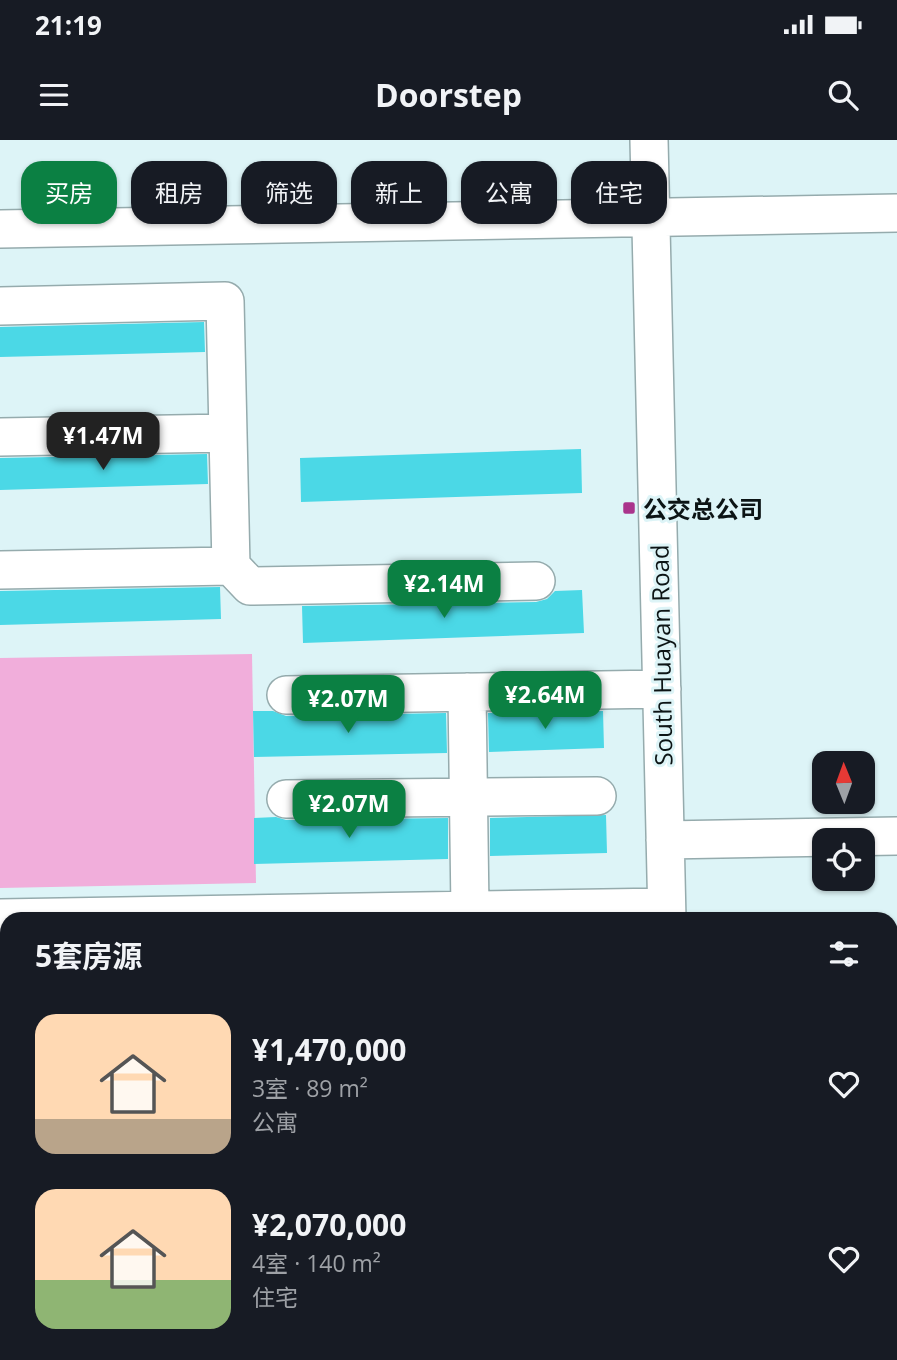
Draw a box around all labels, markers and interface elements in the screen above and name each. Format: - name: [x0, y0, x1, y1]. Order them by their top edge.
- text: 21:19: [35, 7, 102, 43]
- text: Doorstep: [375, 73, 522, 116]
- icon: menu: [35, 76, 73, 114]
- icon: search: [824, 76, 862, 114]
- chip: 买房: [21, 161, 117, 224]
- chip: 租房: [131, 161, 227, 224]
- chip: 筛选: [241, 161, 337, 224]
- chip: 新上: [351, 161, 447, 224]
- chip: 公寓: [461, 161, 557, 224]
- chip: 住宅: [571, 161, 667, 224]
- pin: ¥1.47M: [46, 412, 160, 472]
- text: ¥1.47M: [63, 419, 143, 451]
- place label: 公交总公司: [643, 492, 763, 525]
- marker: 公交总公司: [621, 500, 637, 516]
- street label: South Huayan Road: [643, 544, 679, 766]
- pin: ¥2.14M: [387, 560, 501, 620]
- text: ¥2.14M: [404, 567, 484, 599]
- pin: ¥2.64M: [488, 672, 602, 731]
- pin: ¥2.07M: [291, 676, 405, 735]
- text: ¥2.64M: [505, 678, 585, 710]
- text: ¥2.07M: [308, 682, 388, 714]
- north arrow: [812, 751, 875, 814]
- map controls: [812, 751, 875, 891]
- pin: ¥2.07M: [292, 780, 406, 840]
- text: ¥2.07M: [309, 787, 389, 819]
- button: locate: [812, 828, 875, 891]
- text: 5套房源: [35, 935, 142, 976]
- icon: filters: [825, 935, 863, 973]
- text: ¥1,470,000: [252, 1029, 406, 1070]
- icon: home: [91, 1042, 175, 1126]
- icon: heart: [825, 1065, 863, 1103]
- text: 3室 · 89 m²: [252, 1072, 368, 1104]
- text: 公寓: [252, 1106, 298, 1138]
- text: ¥2,070,000: [252, 1204, 406, 1245]
- icon: home: [91, 1217, 175, 1301]
- icon: heart: [825, 1240, 863, 1278]
- text: 4室 · 140 m²: [252, 1247, 381, 1279]
- text: 住宅: [252, 1281, 298, 1313]

